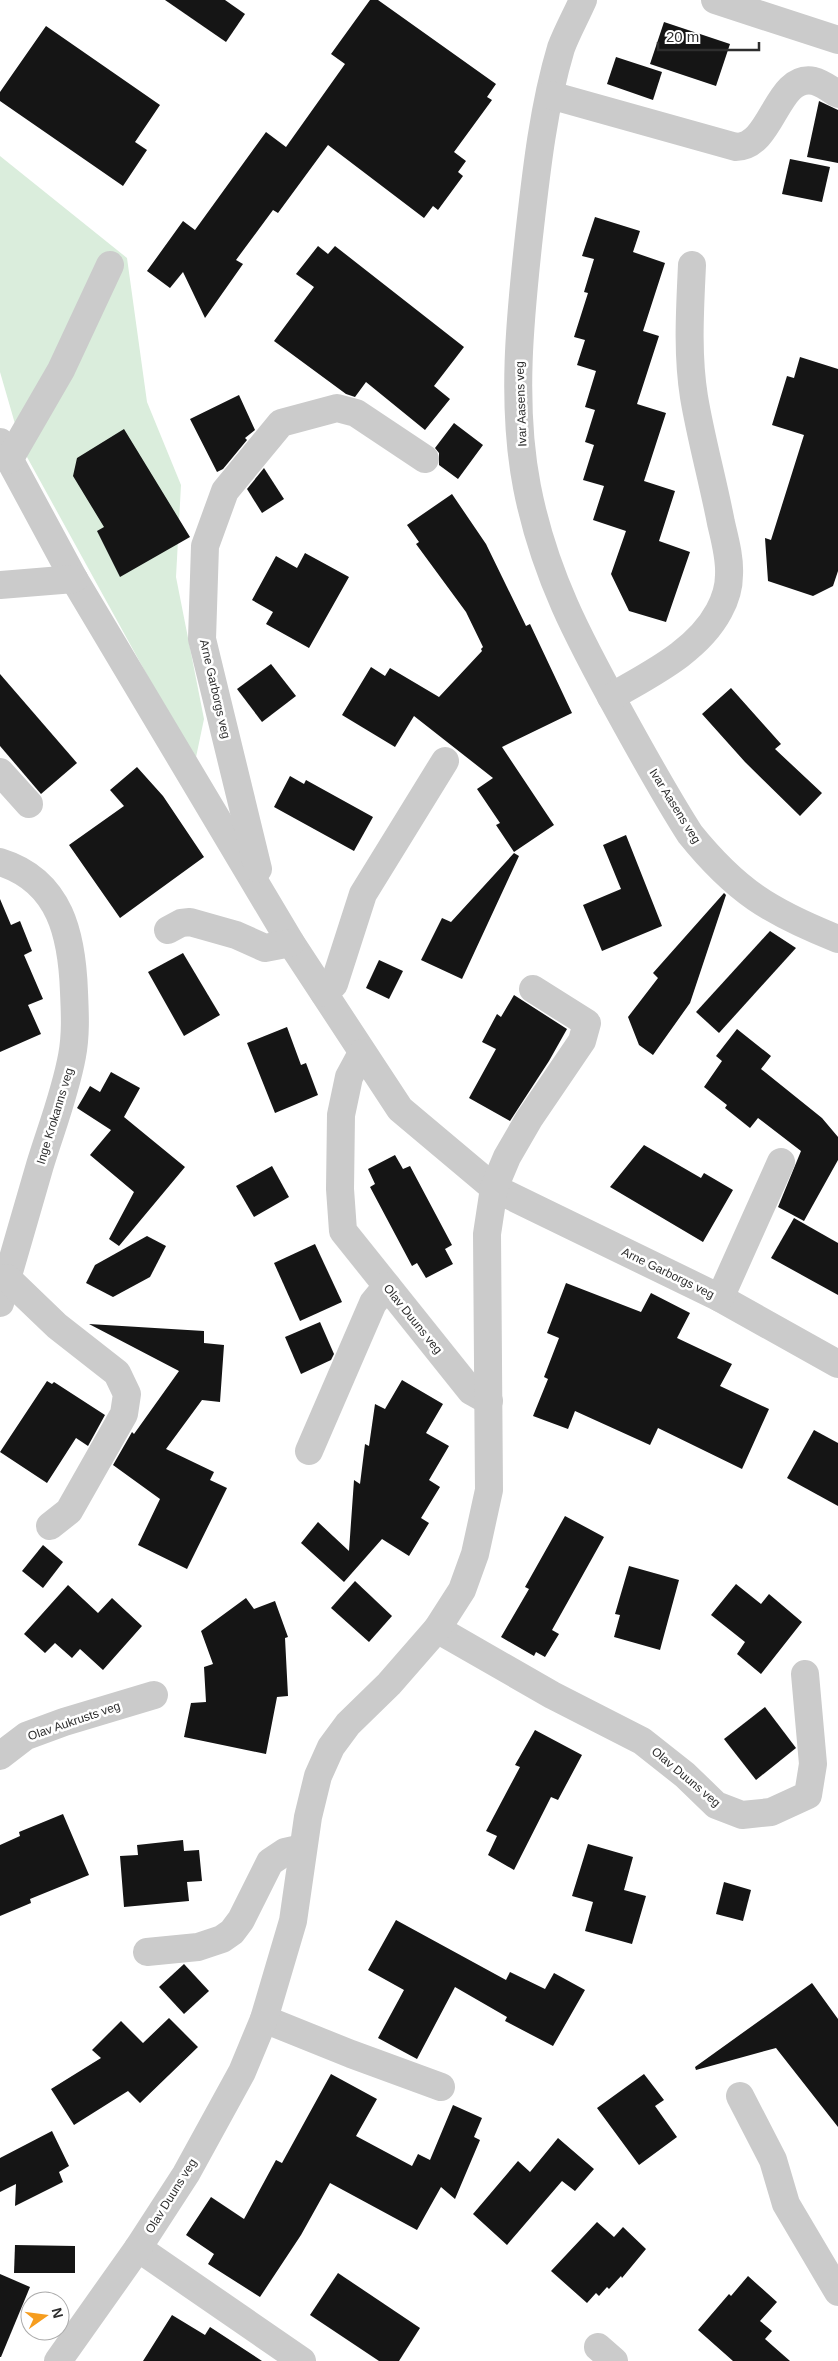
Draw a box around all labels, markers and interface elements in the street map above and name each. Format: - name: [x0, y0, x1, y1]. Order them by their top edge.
- scale bar: [658, 20, 759, 52]
- text: 20 m: [666, 28, 699, 45]
- street label: Ivar Aasens veg: [513, 361, 529, 447]
- street label: Arne Garborgs veg: [197, 638, 233, 740]
- street label: Ivar Aasens veg: [646, 766, 704, 846]
- street label: Inge Krokanns veg: [34, 1066, 76, 1166]
- street label: Arne Garborgs veg: [619, 1244, 717, 1302]
- street label: Olav Duuns veg: [381, 1281, 445, 1357]
- street label: Olav Aukrusts veg: [26, 1699, 122, 1743]
- street label: Olav Duuns veg: [649, 1744, 723, 1810]
- street label: Olav Duuns veg: [142, 2156, 200, 2236]
- north arrow: [20, 2291, 70, 2341]
- text: N: [49, 2306, 67, 2320]

